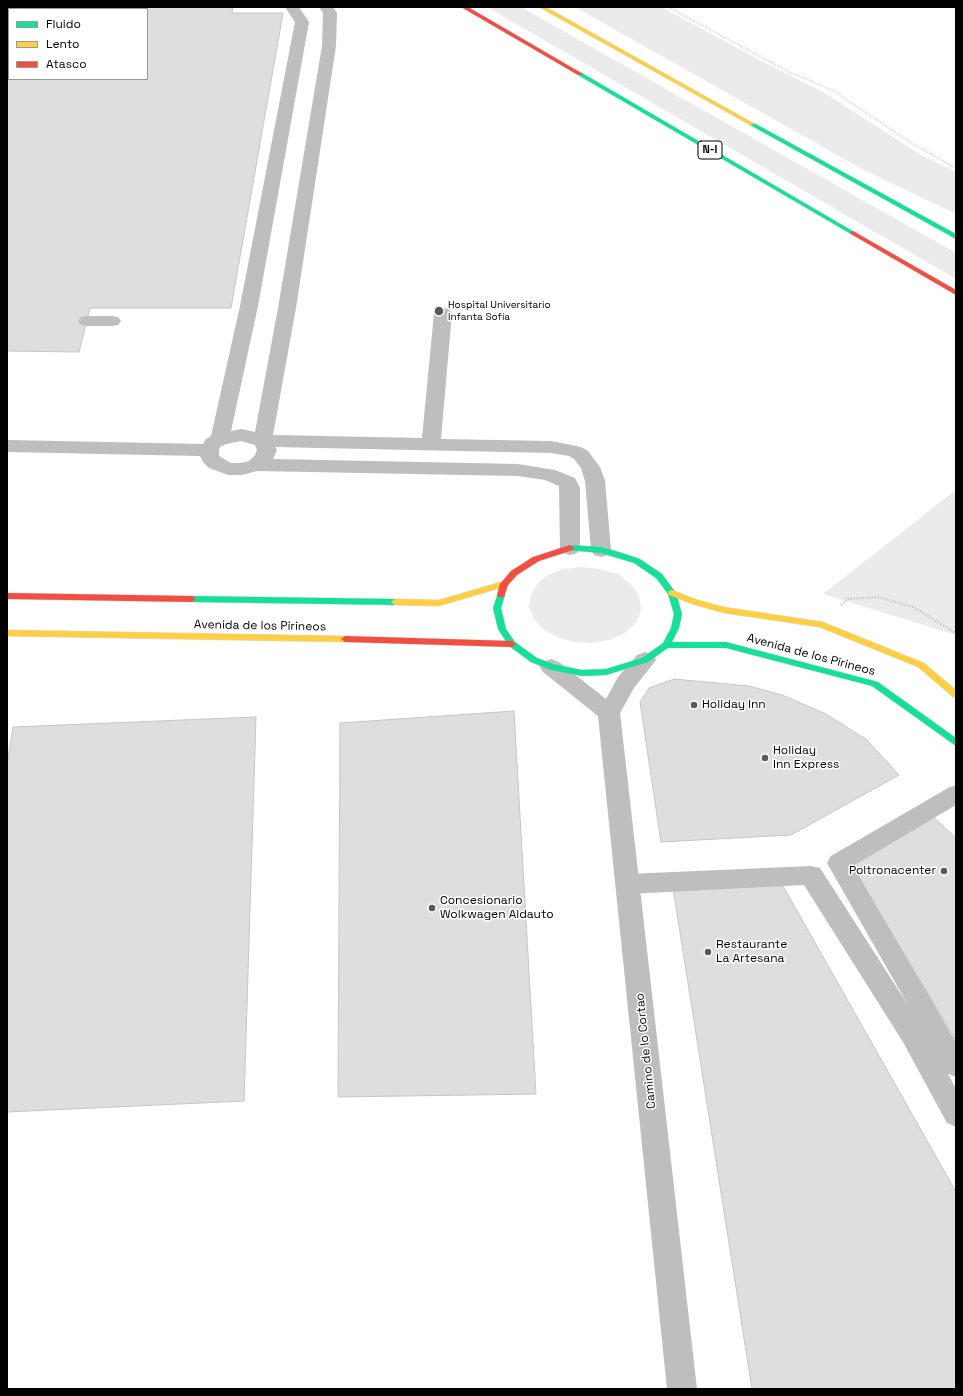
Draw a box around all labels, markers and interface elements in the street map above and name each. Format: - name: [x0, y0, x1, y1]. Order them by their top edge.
- legend: [8, 8, 148, 80]
- text: Fluido: [46, 16, 81, 32]
- text: Lento: [46, 36, 80, 52]
- text: Atasco: [46, 56, 87, 72]
- road number: N-I: [698, 141, 722, 159]
- place label: Hospital Universitario Infanta Sofía: [448, 299, 551, 322]
- marker: Hospital Universitario Infanta Sofía: [433, 305, 445, 317]
- street label: Avenida de los Pirineos: [194, 618, 326, 634]
- street label: Avenida de los Pirineos: [745, 631, 877, 679]
- place label: Holiday Inn: [702, 698, 766, 712]
- marker: Holiday Inn: [689, 700, 699, 710]
- place label: Holiday Inn Express: [773, 744, 839, 772]
- marker: Holiday Inn Express: [760, 753, 770, 763]
- place label: Poltronacenter: [849, 864, 936, 878]
- marker: Poltronacenter: [939, 866, 949, 876]
- place label: Concesionario Wolkwagen Aldauto: [440, 894, 554, 922]
- marker: Concesionario Wolkwagen Aldauto: [427, 903, 437, 913]
- place label: Restaurante La Artesana: [716, 938, 787, 966]
- marker: Restaurante La Artesana: [703, 947, 713, 957]
- street label: Camino de lo Cortao: [633, 992, 659, 1110]

